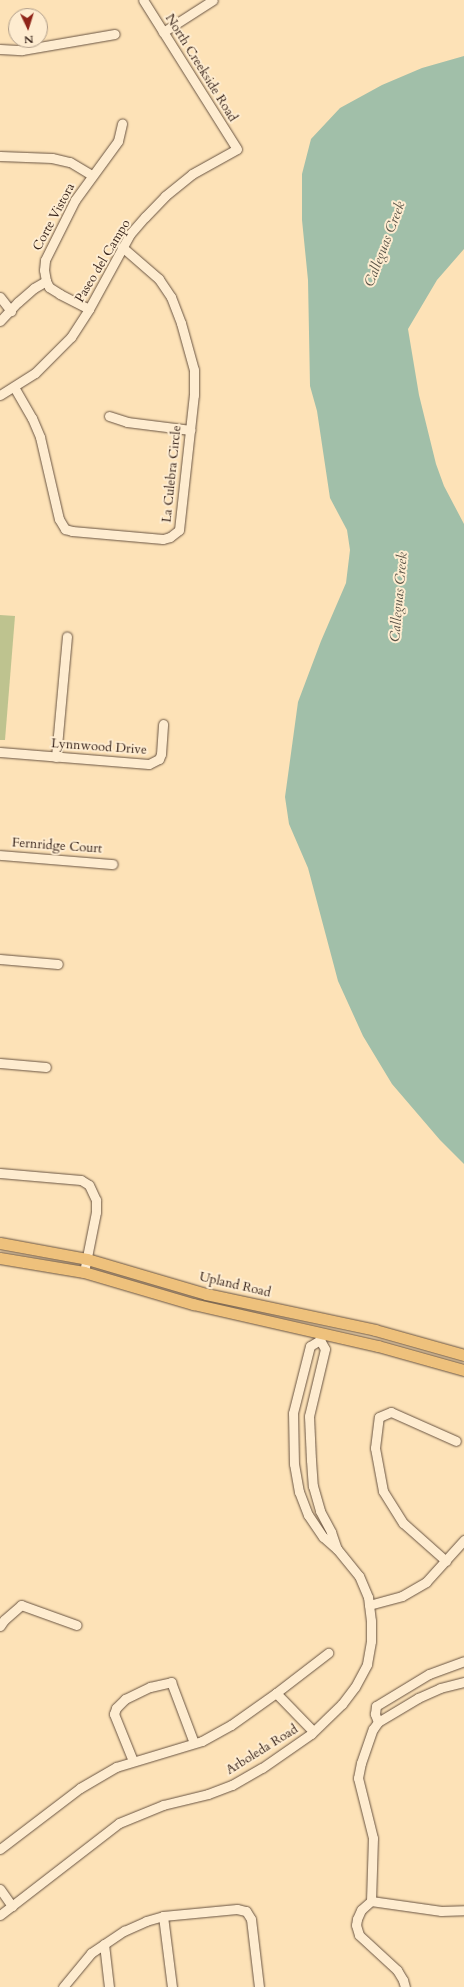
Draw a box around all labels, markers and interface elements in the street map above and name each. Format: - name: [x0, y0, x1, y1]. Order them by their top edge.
- north arrow: [8, 8, 48, 48]
- street label: North Creekside Road: [162, 11, 240, 125]
- text: N: [24, 32, 34, 47]
- street label: Corte Vistora: [30, 181, 78, 253]
- water label: Calleguas Creek: [361, 199, 409, 289]
- street label: Paseo del Campo: [72, 217, 134, 305]
- street label: La Culebra Circle: [159, 425, 185, 523]
- water label: Calleguas Creek: [387, 551, 411, 643]
- street label: Lynnwood Drive: [51, 736, 147, 758]
- street label: Fernridge Court: [11, 835, 103, 857]
- street label: Upland Road: [198, 1269, 272, 1301]
- street label: Arboleda Road: [223, 1722, 301, 1778]

